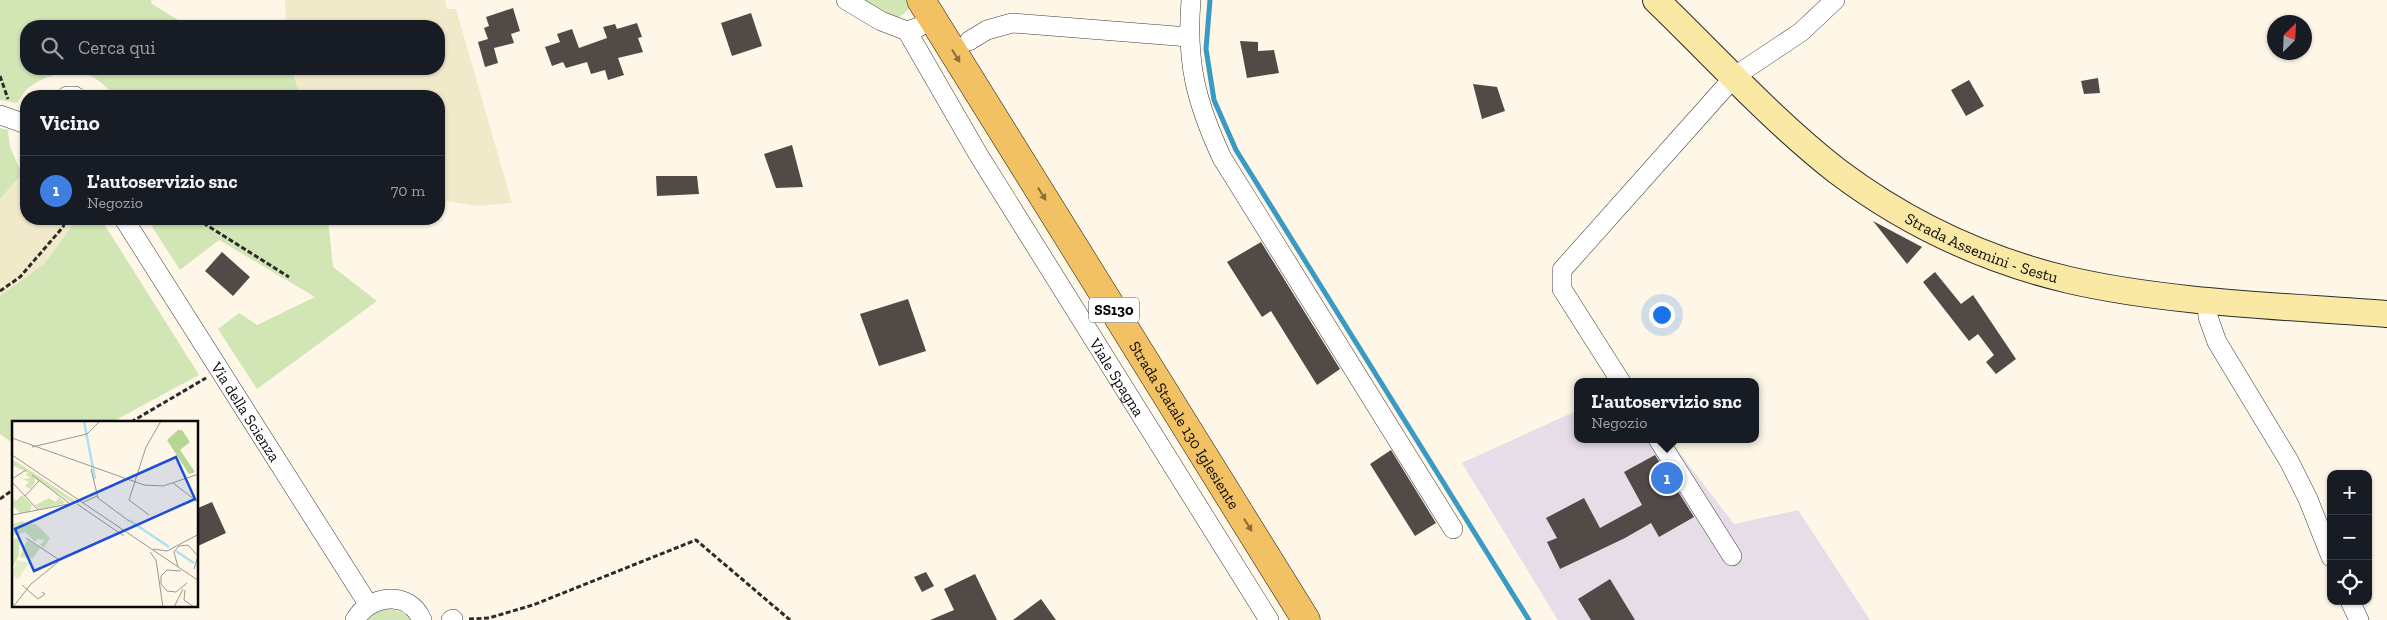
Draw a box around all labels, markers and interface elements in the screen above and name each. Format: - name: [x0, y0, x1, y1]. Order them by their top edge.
- north arrow: [2267, 15, 2312, 60]
- search box: [20, 20, 445, 75]
- icon: search: [38, 34, 66, 62]
- text: Cerca qui: [78, 36, 156, 59]
- one-way arrow: [951, 50, 961, 63]
- text: Vicino: [40, 110, 100, 135]
- text: L'autoservizio snc: [87, 170, 237, 193]
- text: 1: [53, 181, 59, 200]
- text: 70 m: [391, 181, 425, 200]
- one-way arrow: [1037, 188, 1046, 201]
- text: Negozio: [87, 193, 143, 212]
- street label: Strada Assemini - Sestu: [1902, 209, 2060, 287]
- road number: SS130: [1089, 298, 1139, 322]
- your location: [1649, 302, 1675, 328]
- street label: Viale Spagna: [1085, 334, 1149, 420]
- street label: Strada Statale 130 Iglesiente: [1125, 337, 1244, 513]
- street label: Via della Scienza: [206, 358, 284, 465]
- popup: [1574, 378, 1759, 443]
- text: L'autoservizio snc: [1591, 390, 1742, 413]
- text: Negozio: [1591, 413, 1647, 432]
- inset map: [12, 421, 199, 608]
- pin: 1: [1651, 459, 1683, 497]
- map controls: [2327, 470, 2372, 605]
- button: +: [2327, 470, 2372, 515]
- button: −: [2327, 515, 2372, 560]
- one-way arrow: [1243, 519, 1252, 532]
- button: locate: [2327, 560, 2372, 605]

